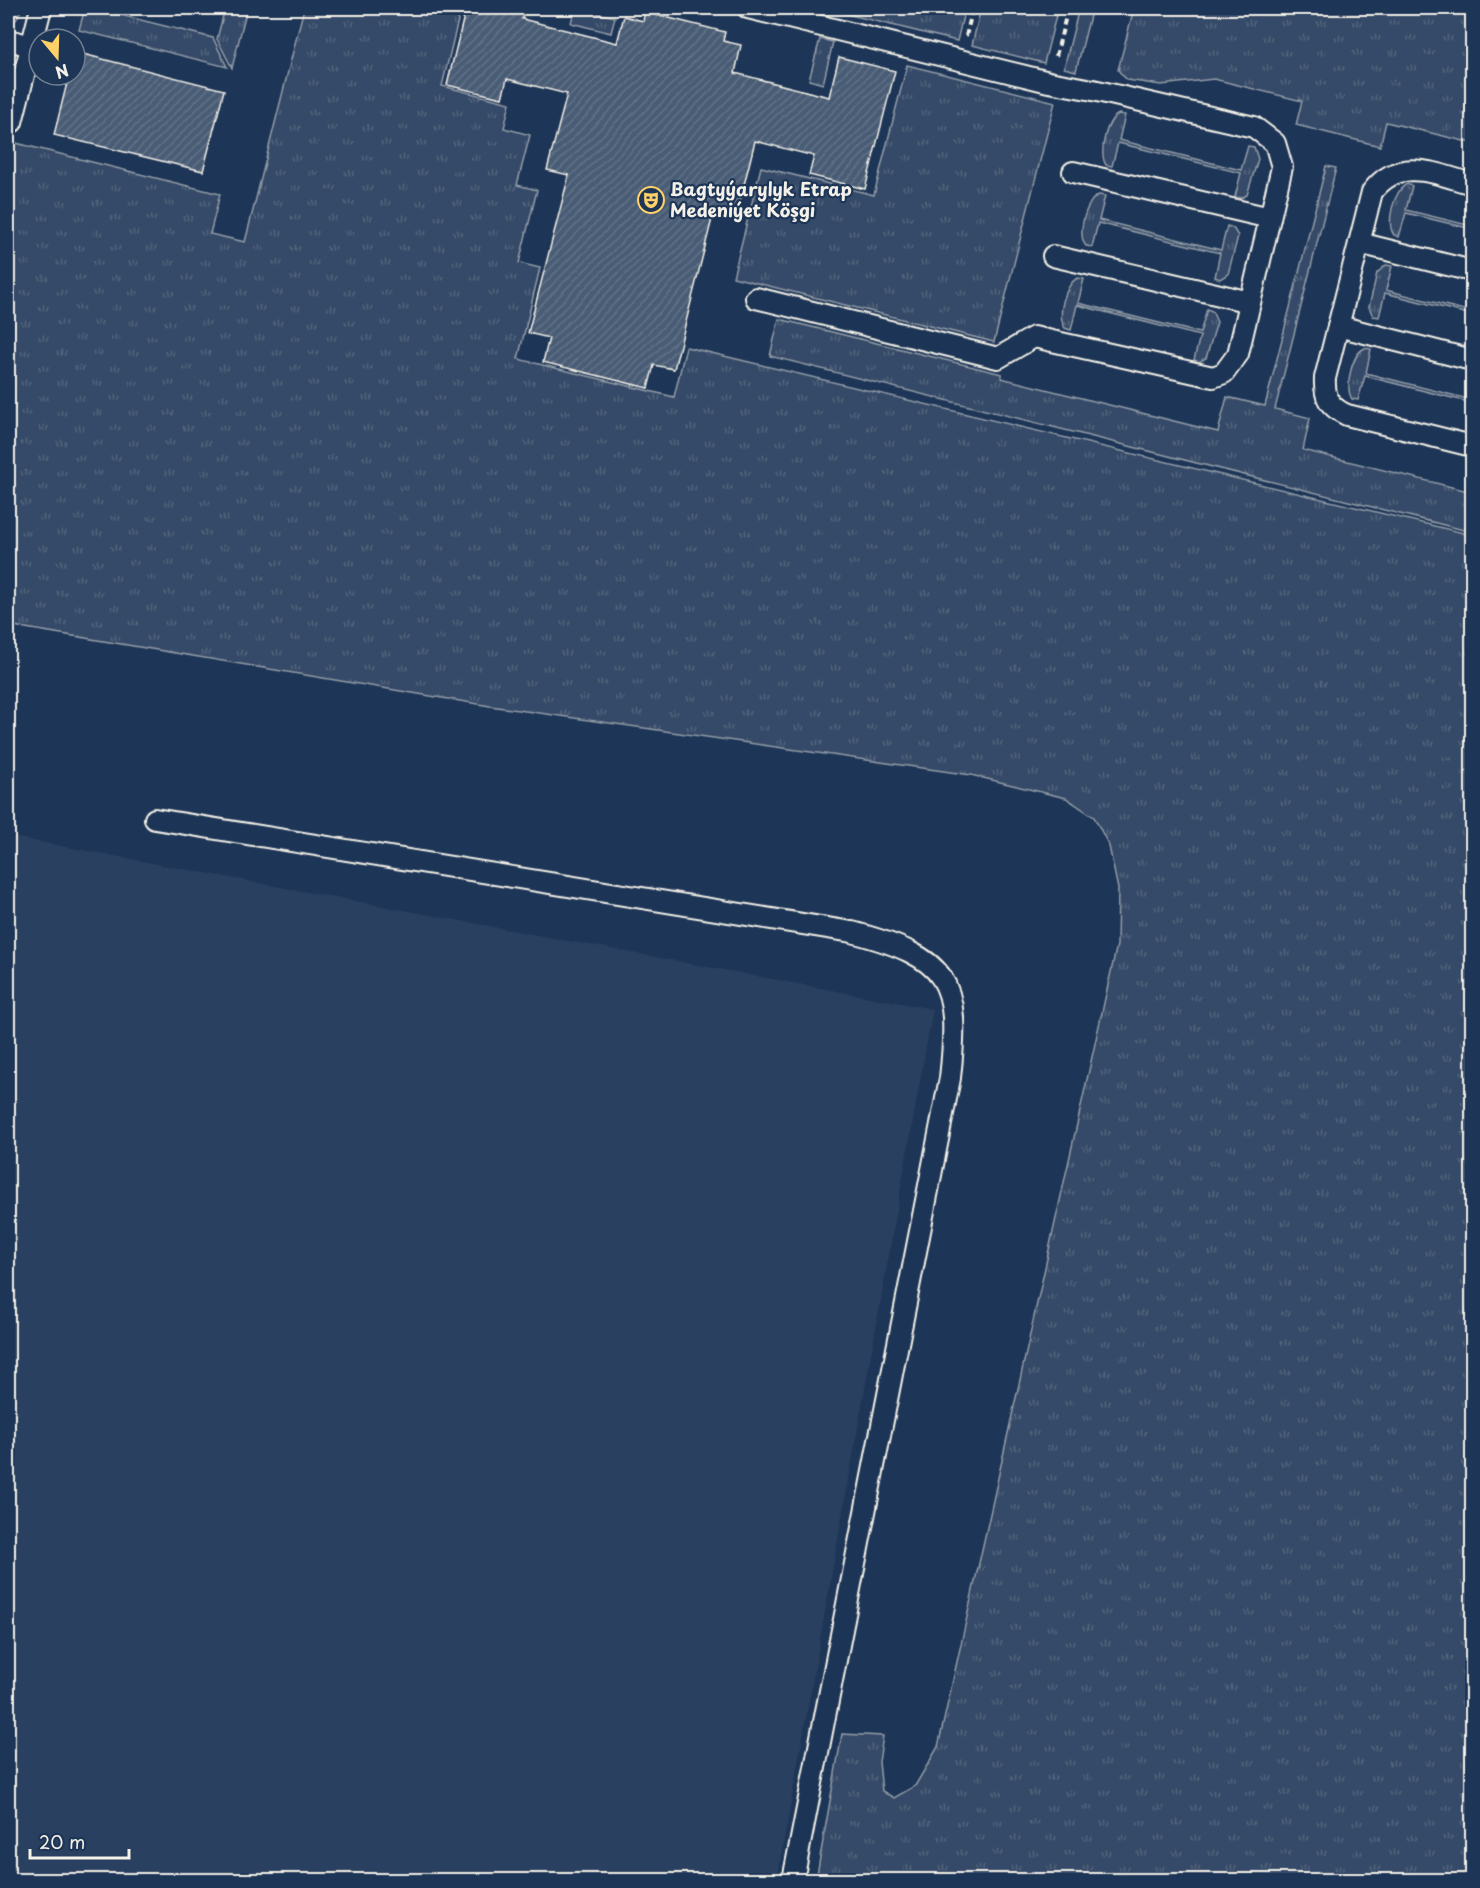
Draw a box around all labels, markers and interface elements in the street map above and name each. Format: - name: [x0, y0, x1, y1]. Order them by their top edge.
- north arrow: [27, 27, 87, 87]
- text: N: [52, 59, 72, 86]
- place label: Bagtyýarylyk Etrap Medeniýet Köşgi: [670, 175, 852, 223]
- theatre icon: Bagtyýarylyk Etrap Medeniýet Köşgi: [636, 185, 666, 215]
- scale bar: [30, 1822, 129, 1860]
- text: 20 m: [39, 1828, 85, 1855]

